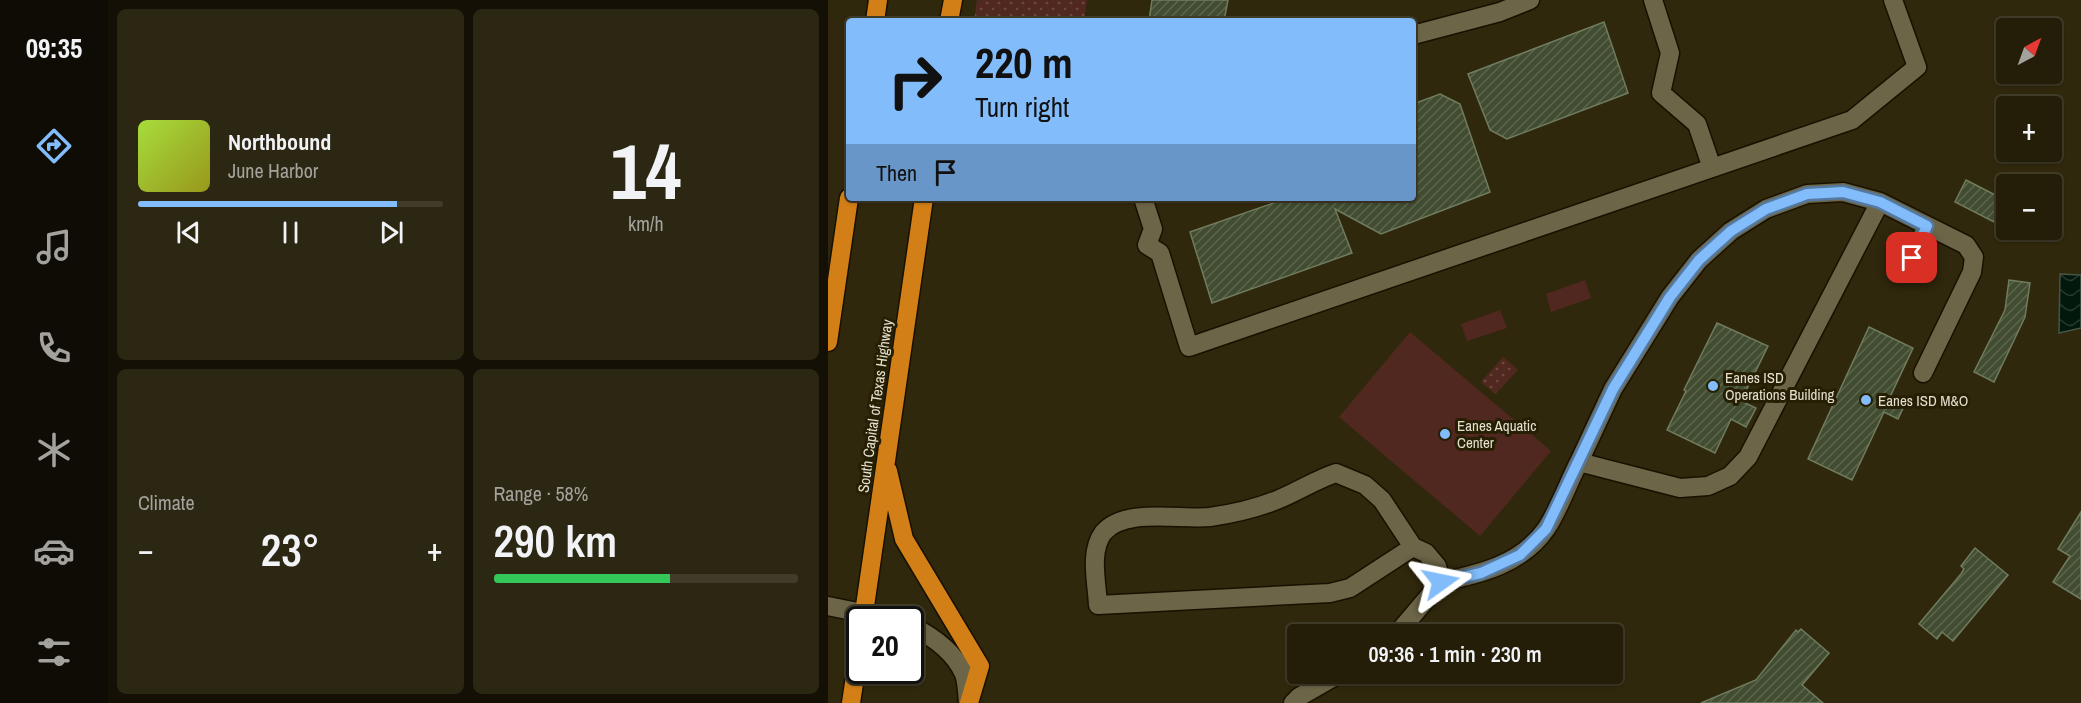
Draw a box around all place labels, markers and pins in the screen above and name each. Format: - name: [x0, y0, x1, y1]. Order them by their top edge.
- pin: [1886, 232, 1937, 283]
- place label: Eanes ISD Operations Building: [1725, 367, 1835, 405]
- marker: Eanes ISD Operations Building: [1706, 379, 1720, 393]
- place label: Eanes ISD M&O: [1878, 390, 1968, 411]
- marker: Eanes ISD M&O: [1859, 393, 1873, 407]
- place label: Eanes Aquatic Center: [1457, 415, 1536, 453]
- marker: Eanes Aquatic Center: [1438, 427, 1452, 441]

